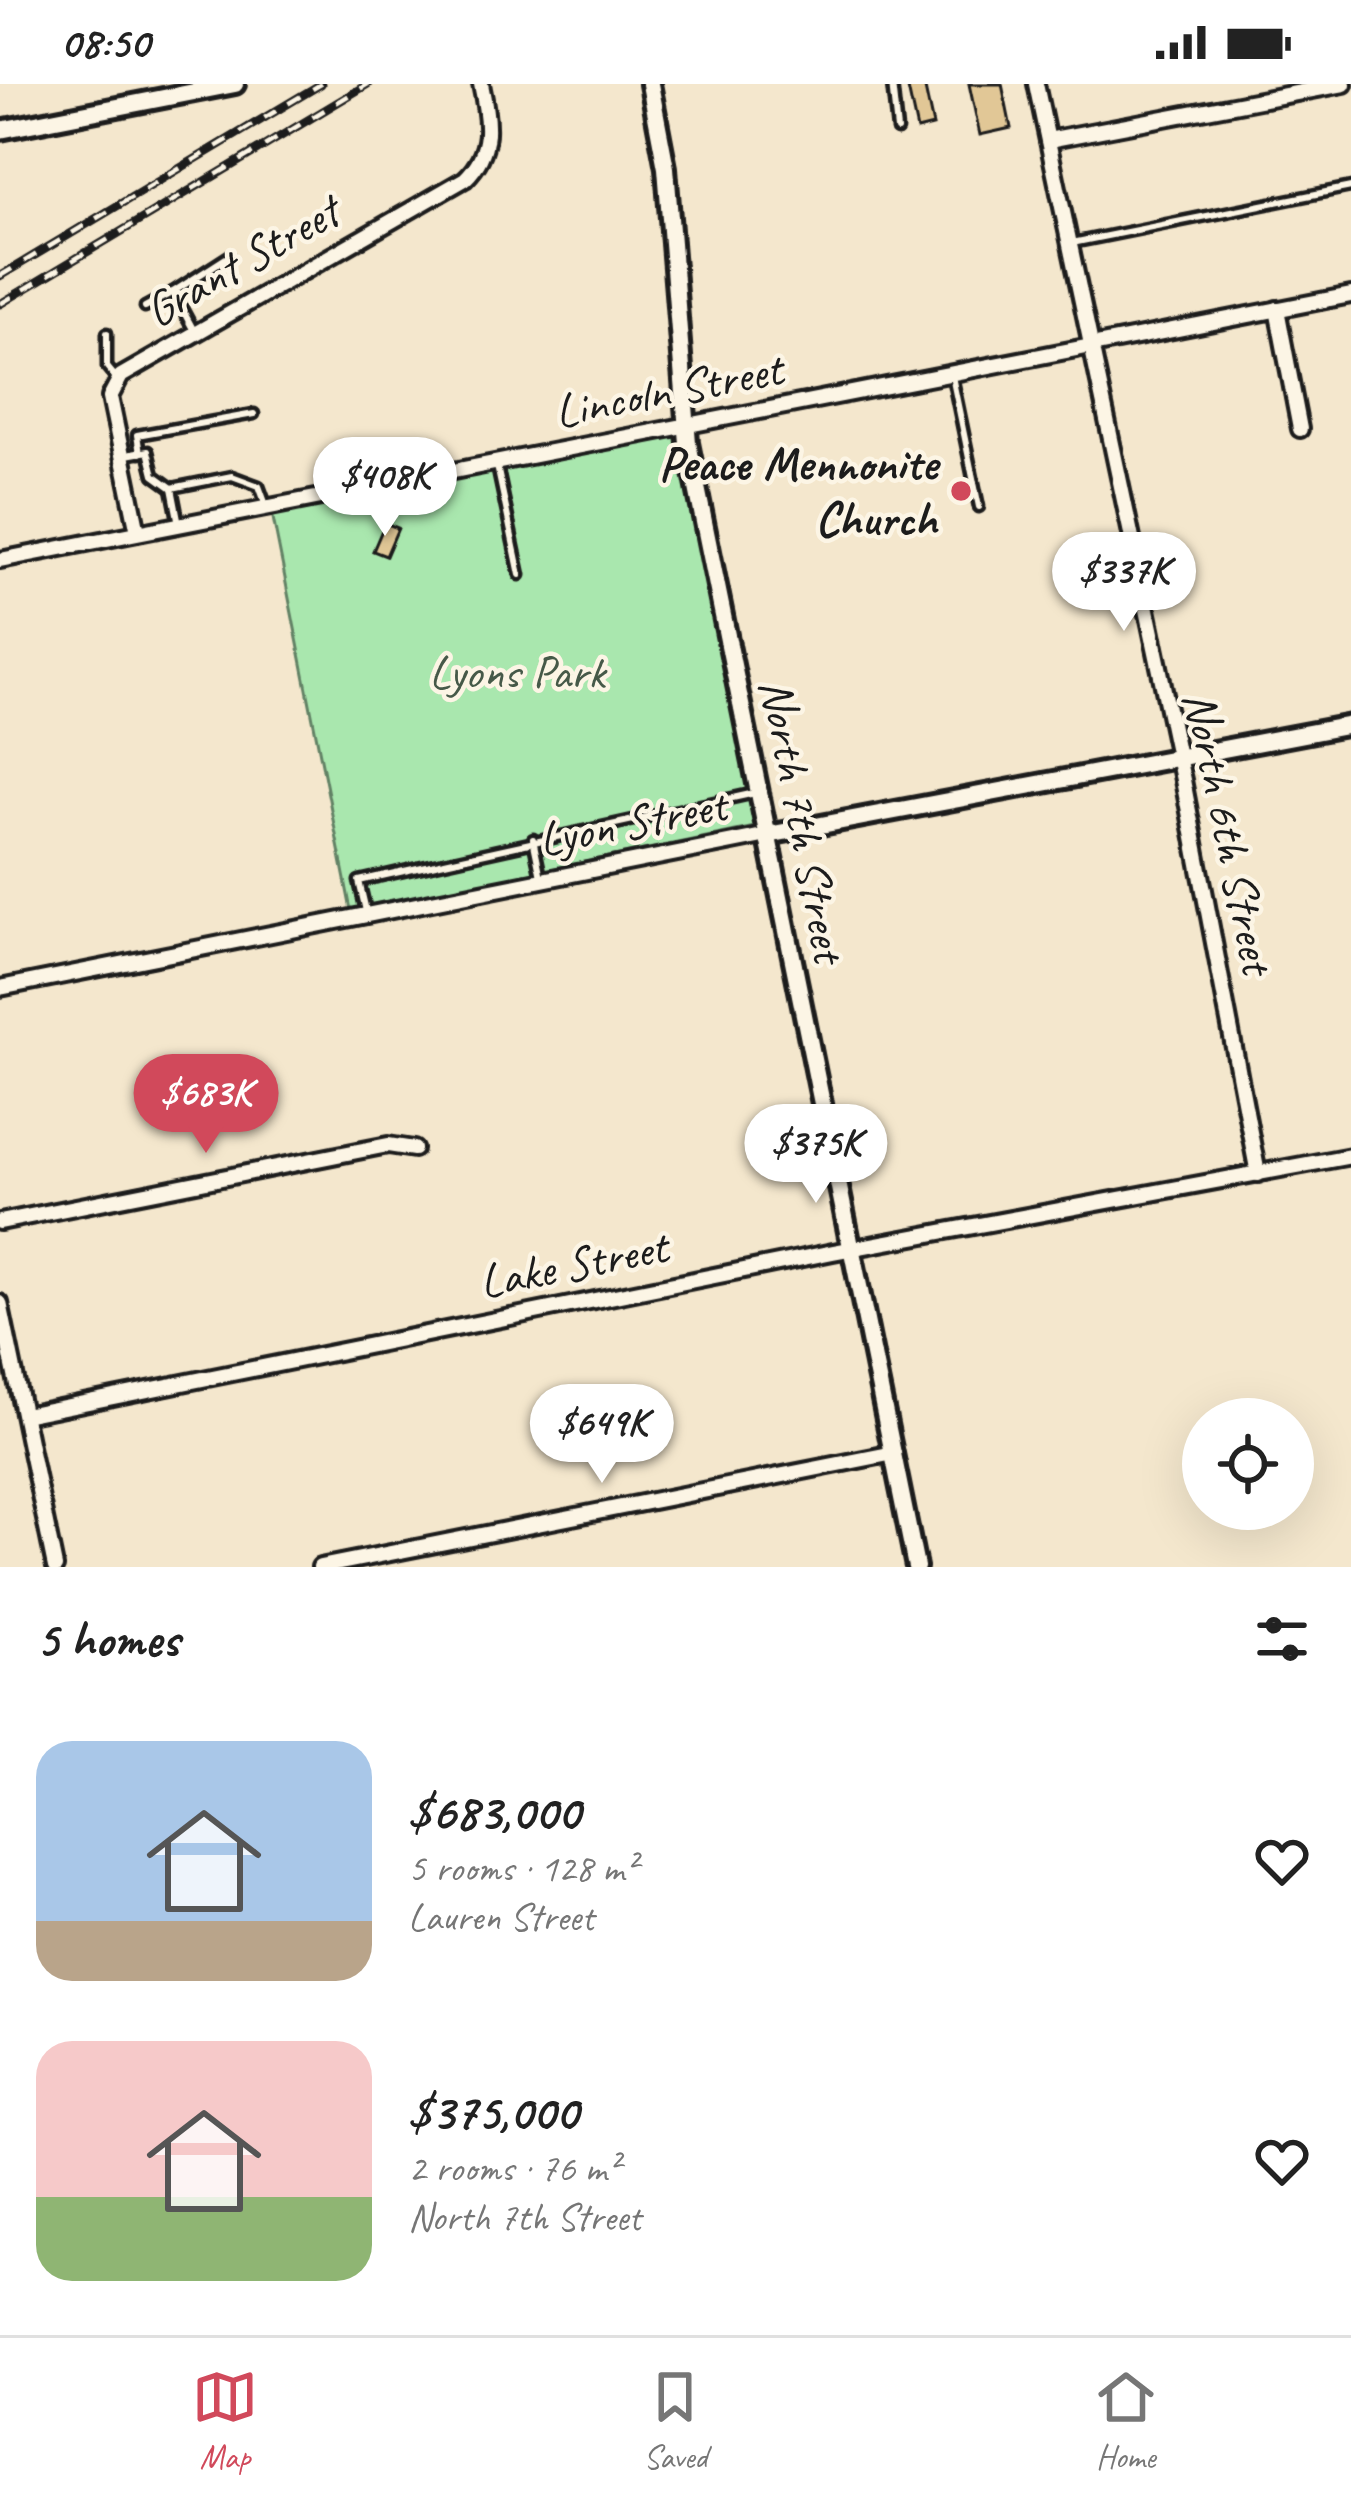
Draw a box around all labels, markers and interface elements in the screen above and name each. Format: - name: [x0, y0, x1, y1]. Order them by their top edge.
- text: 08:50: [60, 14, 149, 71]
- street label: Grant Street: [134, 178, 354, 340]
- street label: Lincoln Street: [549, 338, 791, 441]
- place label: Peace Mennonite Church: [659, 434, 941, 549]
- pin: $408K: [301, 437, 469, 539]
- text: $408K: [340, 451, 430, 500]
- marker: Peace Mennonite Church: [948, 478, 974, 504]
- pin: $337K: [1040, 532, 1208, 634]
- text: $337K: [1079, 546, 1169, 595]
- park label: Lyons Park: [429, 642, 609, 702]
- street label: North 7th Street: [746, 674, 861, 971]
- street label: North 6th Street: [1170, 686, 1289, 983]
- street label: Lyon Street: [533, 774, 735, 870]
- pin: $683K: [122, 1054, 290, 1156]
- text: $683K: [161, 1068, 251, 1117]
- pin: $375K: [732, 1104, 900, 1206]
- text: $375K: [771, 1118, 861, 1167]
- street label: Lake Street: [474, 1216, 676, 1312]
- pin: $649K: [518, 1384, 686, 1486]
- text: $649K: [557, 1398, 647, 1447]
- map controls: [1182, 1398, 1314, 1530]
- button: locate: [1182, 1398, 1314, 1530]
- icon: filters: [1249, 1606, 1315, 1672]
- text: 5 homes: [36, 1607, 179, 1671]
- text: $683,000: [408, 1780, 580, 1844]
- icon: home: [132, 1789, 276, 1933]
- icon: heart: [1249, 1828, 1315, 1894]
- text: 5 rooms · 128 m²: [408, 1844, 636, 1893]
- text: Lauren Street: [408, 1893, 594, 1942]
- text: $375,000: [408, 2080, 578, 2144]
- icon: home: [132, 2089, 276, 2233]
- icon: heart: [1249, 2128, 1315, 2194]
- text: 2 rooms · 76 m²: [408, 2144, 619, 2193]
- text: North 7th Street: [408, 2193, 641, 2242]
- tab: Map: [192, 2364, 258, 2478]
- tab: Saved: [642, 2364, 708, 2478]
- tab: Home: [1093, 2364, 1159, 2478]

